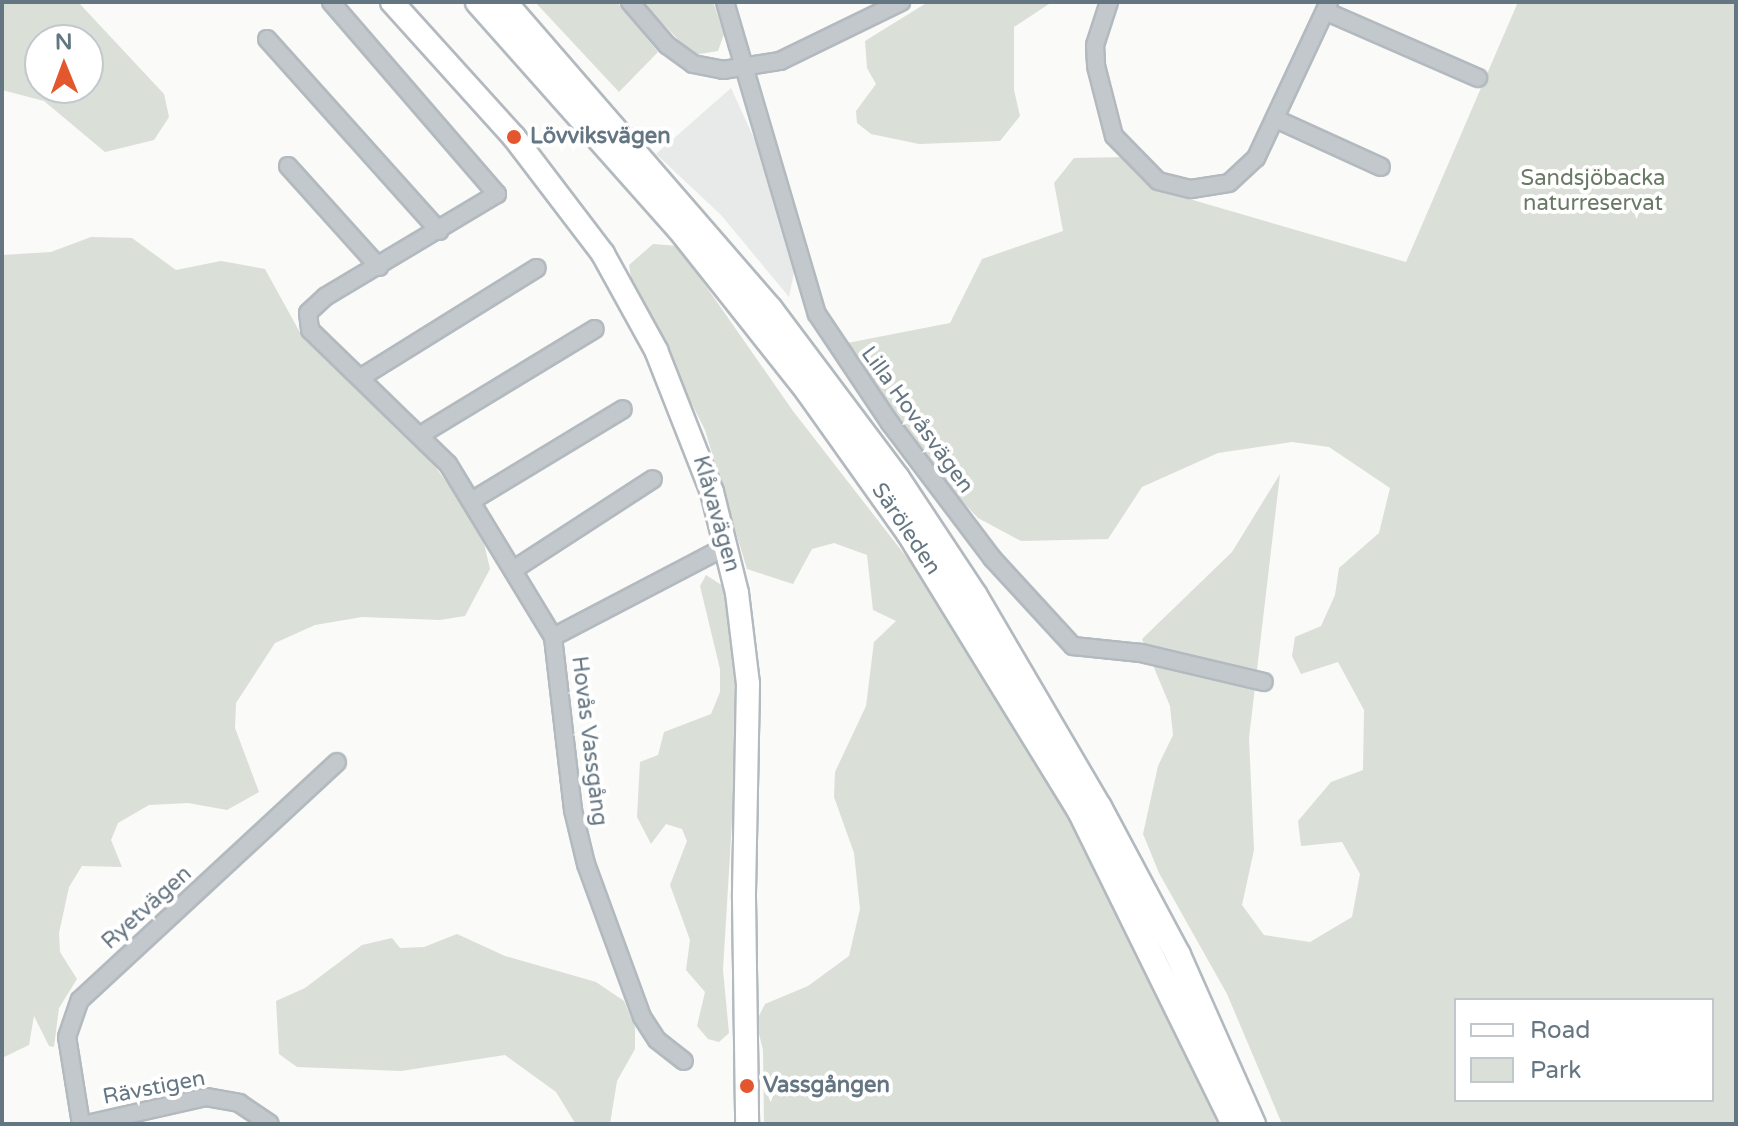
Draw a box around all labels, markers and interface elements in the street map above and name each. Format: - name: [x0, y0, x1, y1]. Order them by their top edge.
- north arrow: [24, 24, 104, 104]
- text: N: [55, 29, 73, 55]
- place label: Lövviksvägen: [530, 124, 671, 150]
- marker: Lövviksvägen: [505, 128, 523, 146]
- park label: Sandsjöbacka naturreservat: [1521, 165, 1665, 216]
- street label: Lilla Hovåsvägen: [855, 342, 979, 498]
- street label: Klåvavägen: [687, 453, 745, 575]
- street label: Säröleden: [866, 478, 946, 580]
- street label: Hovås Vassgång: [565, 655, 613, 827]
- street label: Ryetvägen: [97, 861, 197, 955]
- legend: [1454, 998, 1714, 1102]
- text: Road: [1530, 1016, 1590, 1045]
- text: Park: [1530, 1056, 1581, 1085]
- street label: Rävstigen: [101, 1065, 207, 1111]
- place label: Vassgången: [763, 1073, 890, 1099]
- marker: Vassgången: [738, 1077, 756, 1095]

